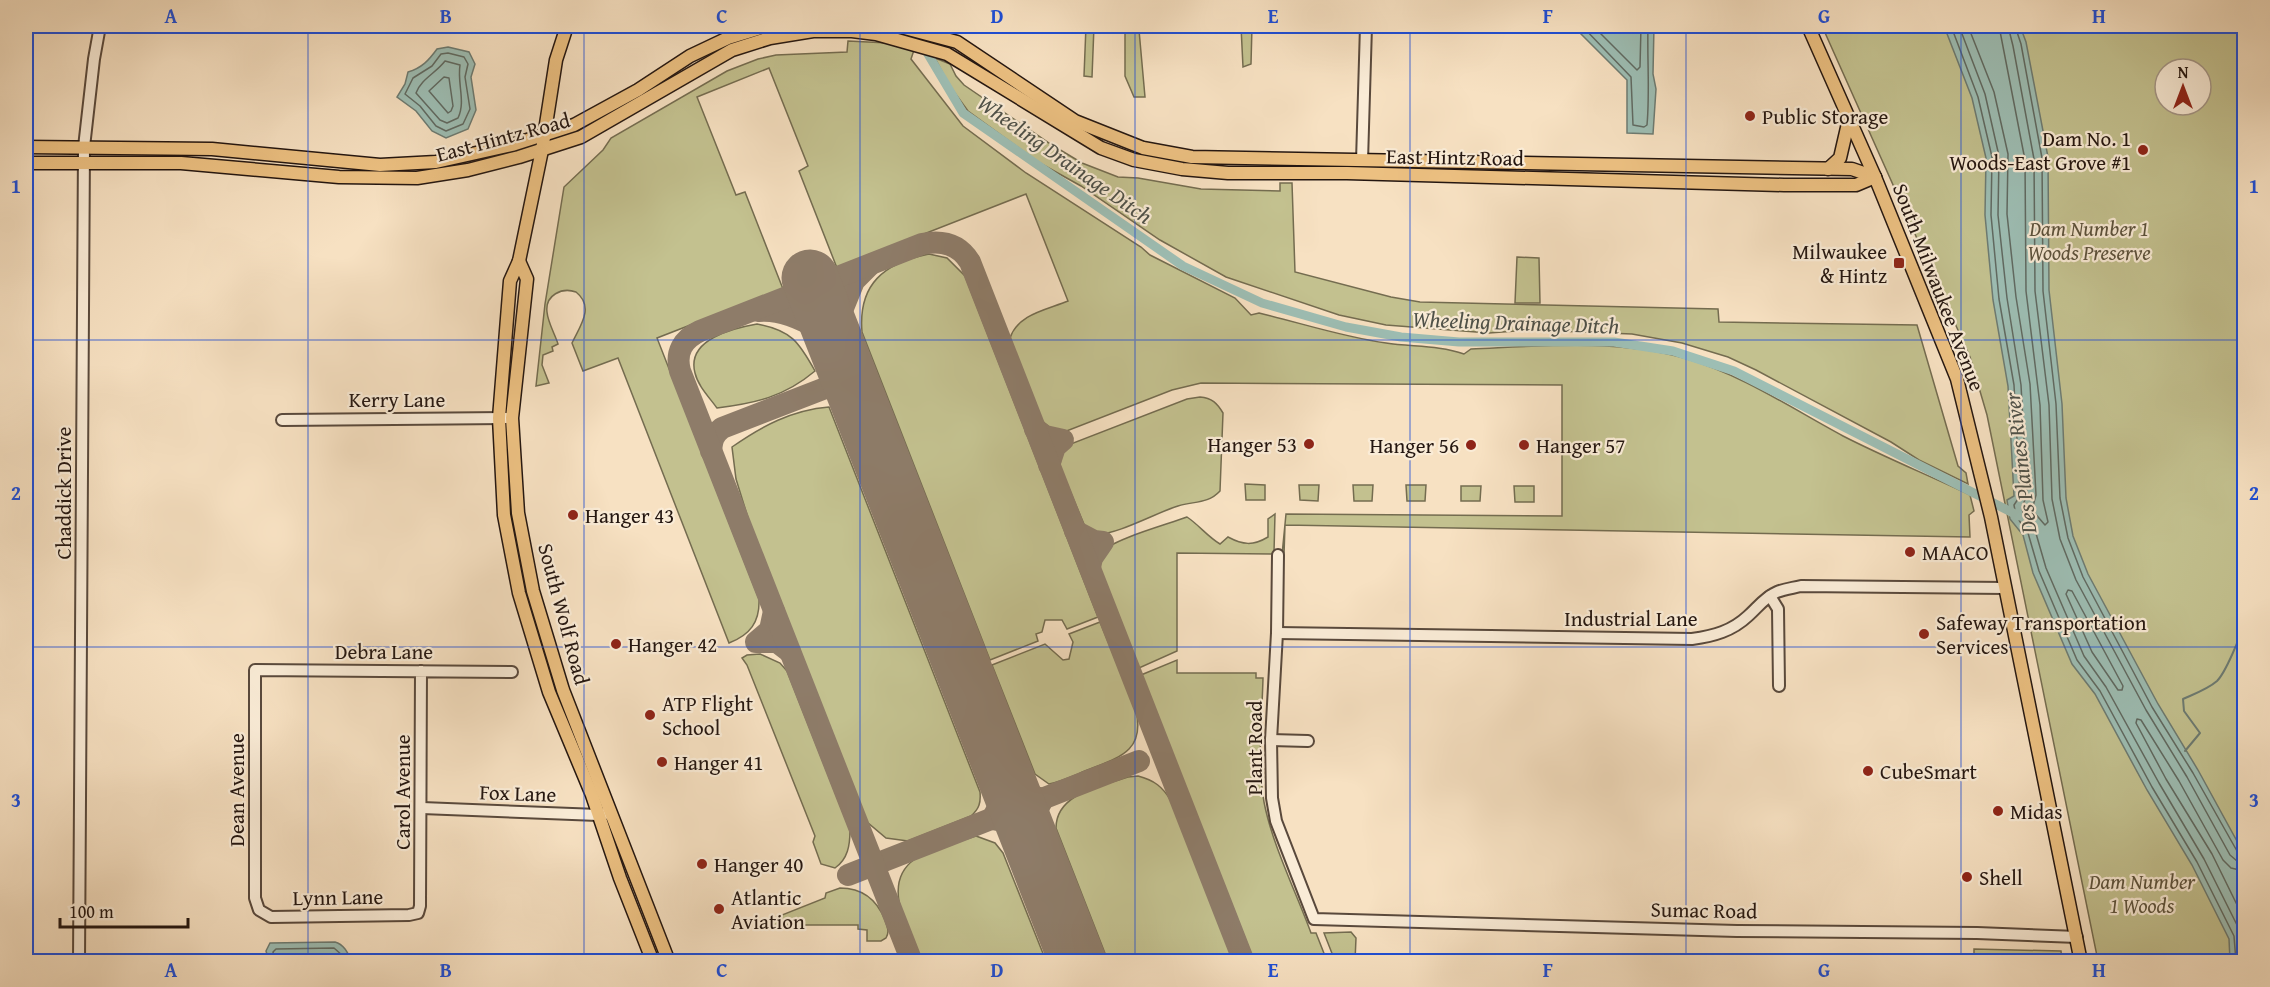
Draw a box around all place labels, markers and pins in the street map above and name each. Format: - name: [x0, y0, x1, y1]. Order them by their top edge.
- place label: Public Storage: [1762, 101, 1888, 132]
- marker: Public Storage: [1743, 109, 1757, 123]
- place label: Dam No. 1 Woods-East Grove #1: [1949, 123, 2131, 178]
- marker: Dam No. 1 Woods-East Grove #1: [2136, 143, 2150, 157]
- place label: Milwaukee & Hintz: [1792, 236, 1887, 291]
- marker: Milwaukee & Hintz: [1892, 256, 1906, 270]
- place label: Hanger 53: [1208, 429, 1297, 460]
- place label: Hanger 56: [1370, 430, 1459, 461]
- place label: Hanger 57: [1536, 430, 1625, 461]
- marker: Hanger 53: [1302, 437, 1316, 451]
- marker: Hanger 56: [1464, 438, 1478, 452]
- marker: Hanger 57: [1517, 438, 1531, 452]
- place label: Hanger 43: [585, 500, 674, 531]
- marker: Hanger 43: [566, 508, 580, 522]
- place label: MAACO: [1922, 537, 1989, 568]
- marker: MAACO: [1903, 545, 1917, 559]
- place label: Safeway Transportation Services: [1936, 607, 2147, 662]
- marker: Safeway Transportation Services: [1917, 627, 1931, 641]
- place label: Hanger 42: [628, 629, 717, 660]
- marker: Hanger 42: [609, 637, 623, 651]
- place label: ATP Flight School: [662, 688, 754, 743]
- marker: ATP Flight School: [643, 708, 657, 722]
- place label: Hanger 41: [674, 747, 763, 778]
- marker: Hanger 41: [655, 755, 669, 769]
- place label: CubeSmart: [1880, 756, 1977, 787]
- marker: CubeSmart: [1861, 764, 1875, 778]
- place label: Midas: [2010, 796, 2063, 827]
- marker: Midas: [1991, 804, 2005, 818]
- place label: Hanger 40: [714, 849, 803, 880]
- marker: Hanger 40: [695, 857, 709, 871]
- place label: Shell: [1979, 862, 2023, 893]
- marker: Shell: [1960, 870, 1974, 884]
- place label: Atlantic Aviation: [731, 882, 805, 937]
- marker: Atlantic Aviation: [712, 902, 726, 916]

